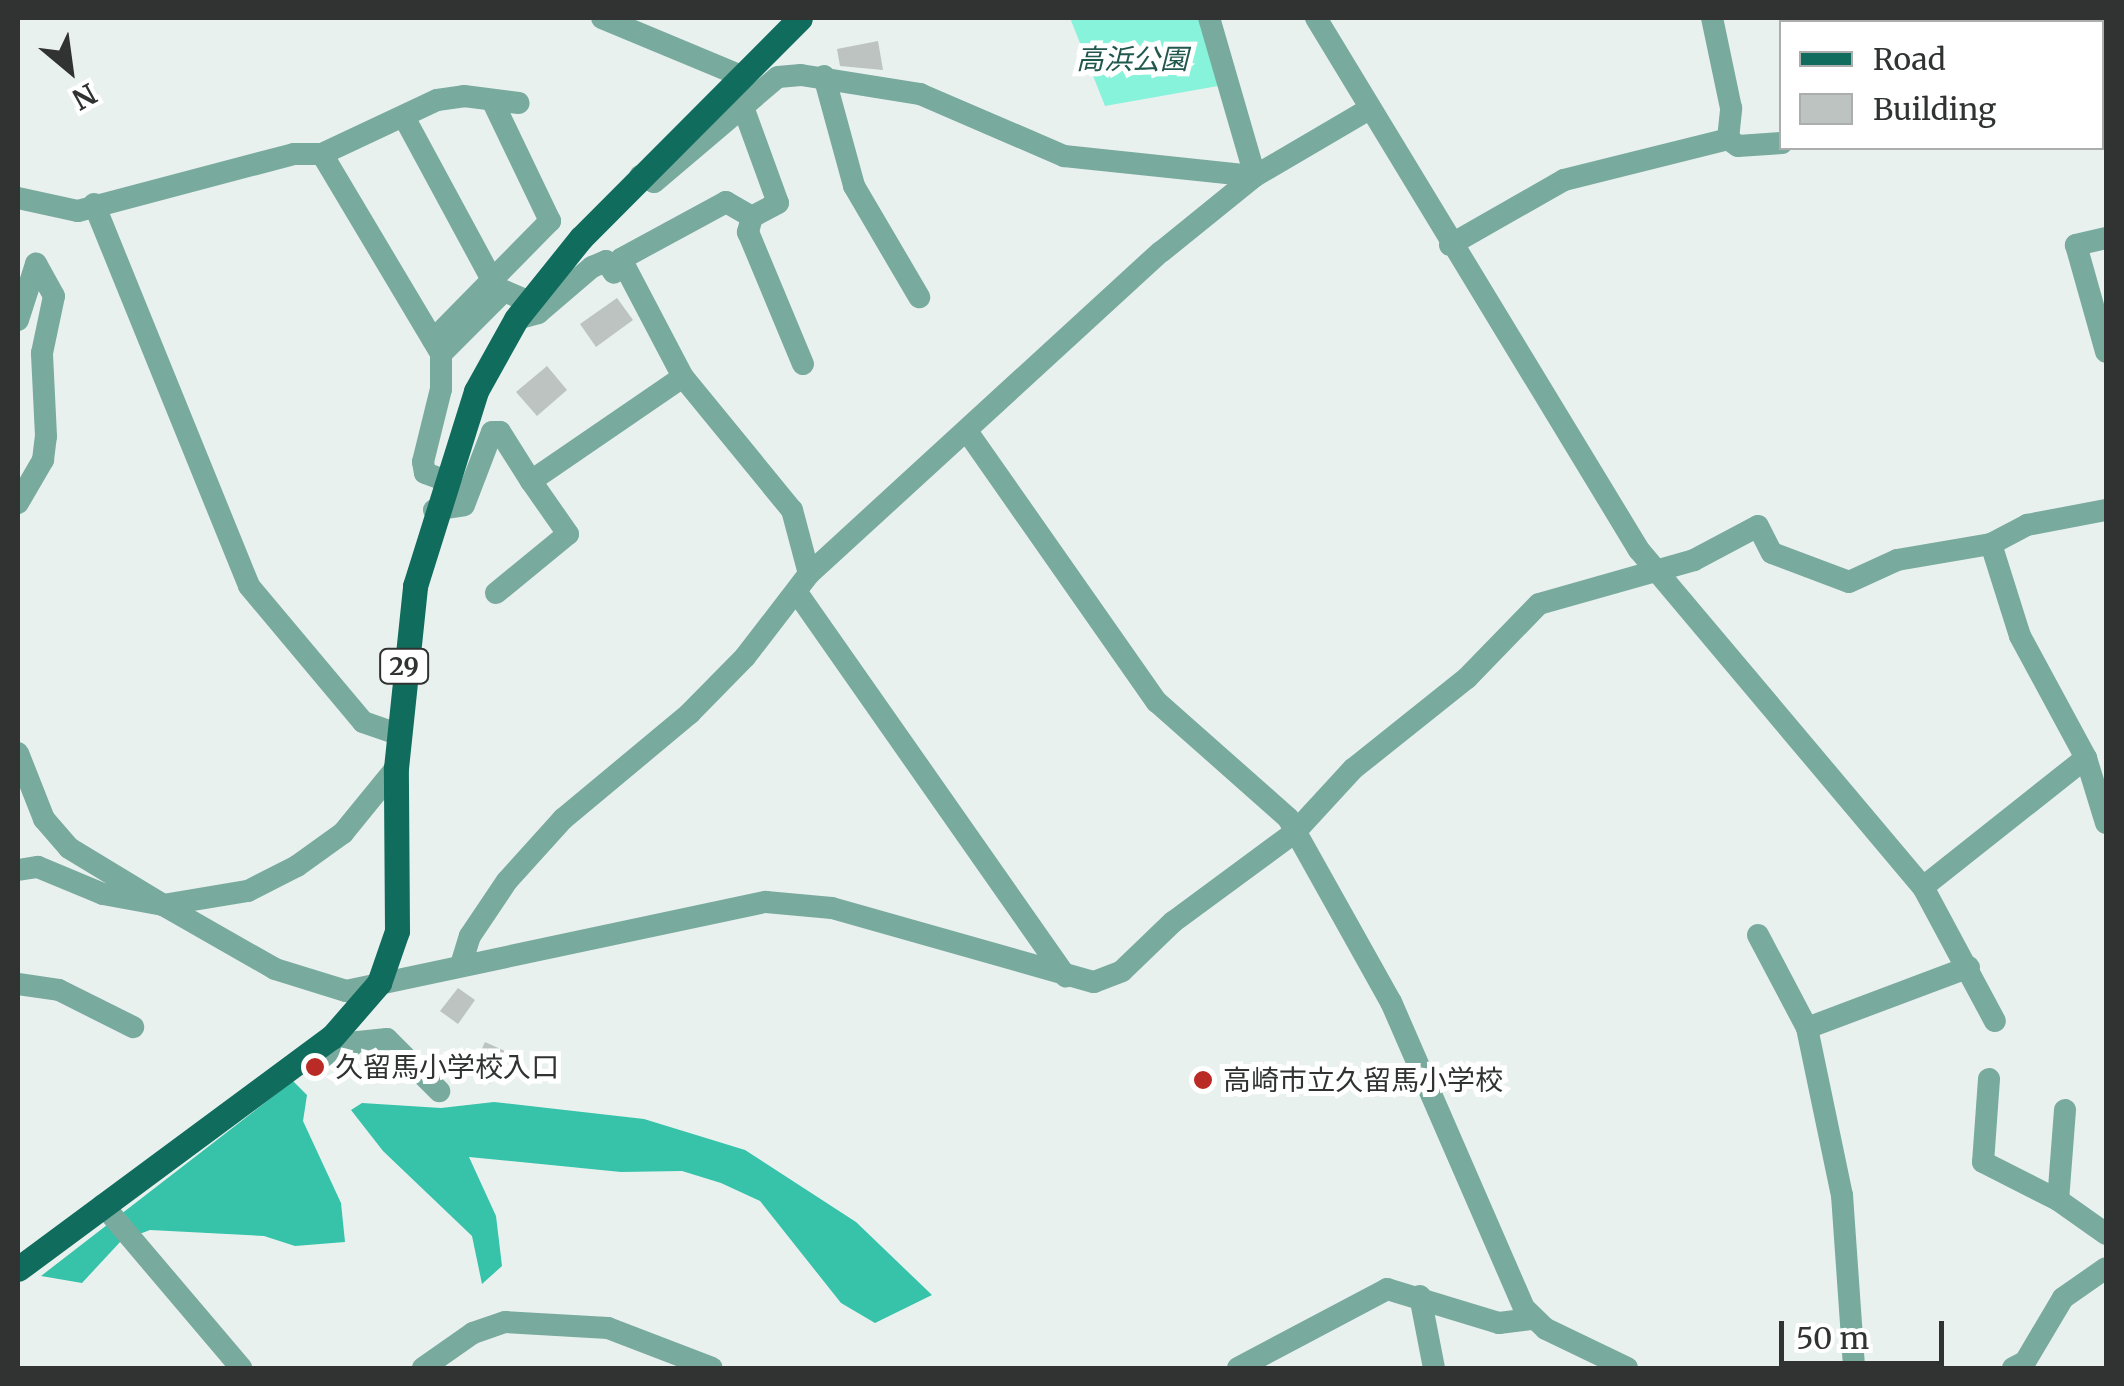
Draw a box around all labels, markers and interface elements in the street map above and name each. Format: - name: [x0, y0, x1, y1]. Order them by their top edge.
- north arrow: [20, 20, 120, 120]
- legend: [1779, 20, 2104, 150]
- text: Road: [1873, 40, 1946, 78]
- park label: 高浜公園: [1076, 42, 1188, 76]
- text: N: [66, 75, 103, 117]
- text: Building: [1873, 90, 1996, 128]
- road number: 29: [379, 646, 429, 686]
- place label: 久留馬小学校入口: [335, 1050, 559, 1084]
- marker: 久留馬小学校入口: [304, 1056, 326, 1078]
- place label: 高崎市立久留馬小学校: [1223, 1063, 1503, 1097]
- marker: 高崎市立久留馬小学校: [1192, 1069, 1214, 1091]
- scale bar: [1784, 1301, 1949, 1363]
- text: 50 m: [1796, 1319, 1869, 1357]

